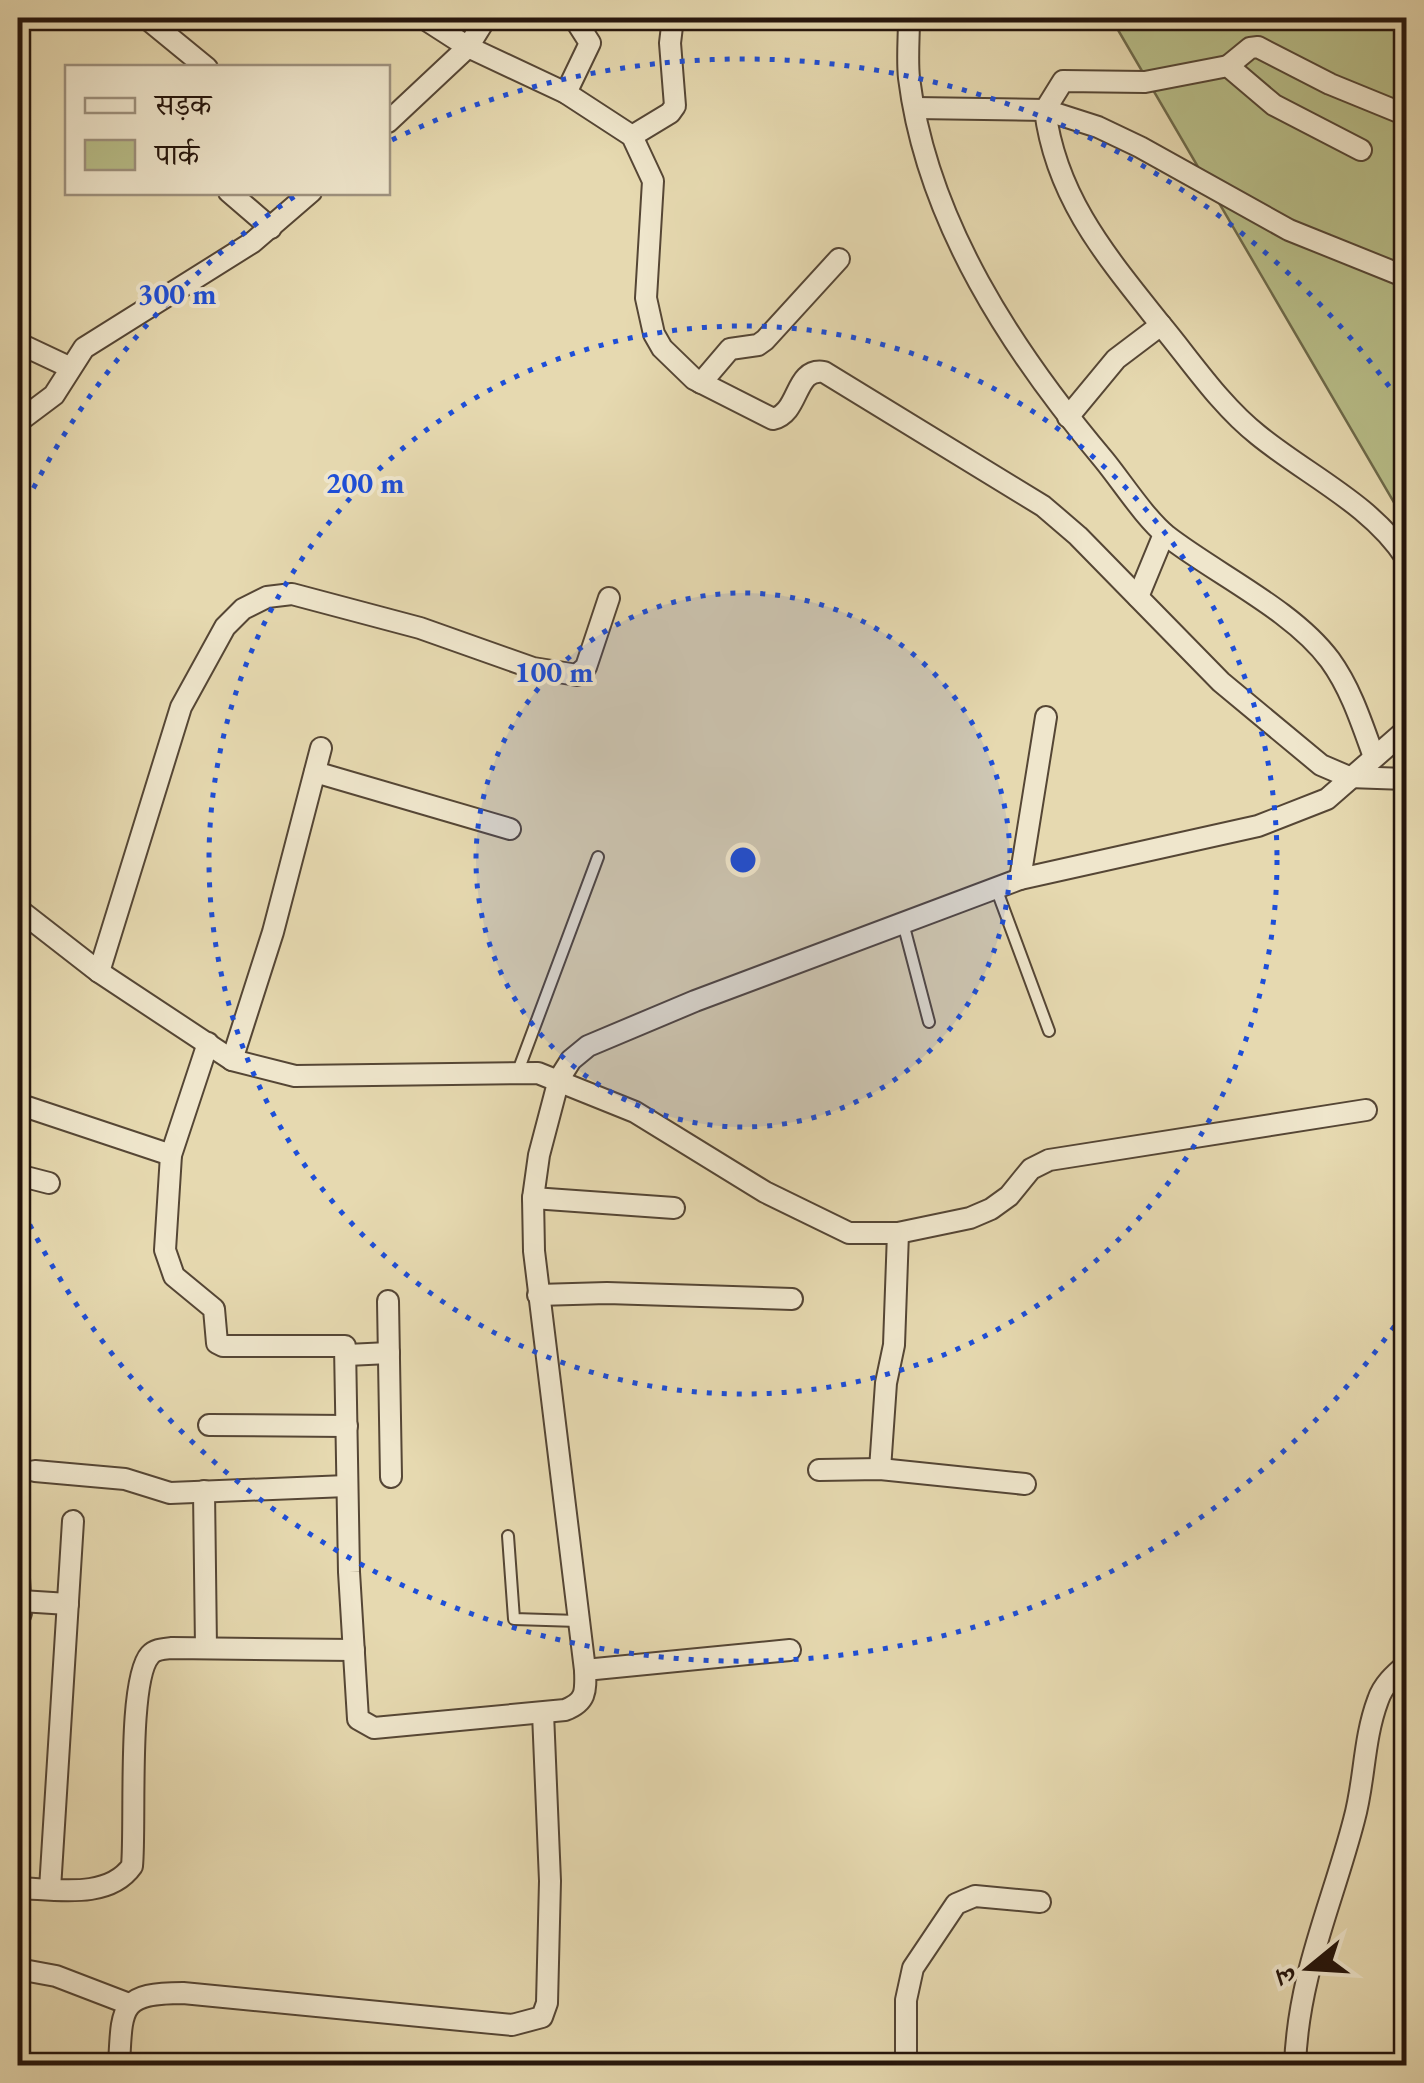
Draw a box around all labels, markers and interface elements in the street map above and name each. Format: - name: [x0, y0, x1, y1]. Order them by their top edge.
- legend: [65, 65, 390, 195]
- text: सड़क: [153, 85, 213, 124]
- text: पार्क: [153, 135, 201, 174]
- text: 300 m: [138, 274, 216, 313]
- text: 200 m: [326, 463, 404, 502]
- text: 100 m: [515, 652, 593, 691]
- centre of rings: [725, 842, 761, 878]
- north arrow: [1259, 1918, 1359, 2018]
- text: उ: [1265, 1962, 1305, 1990]

